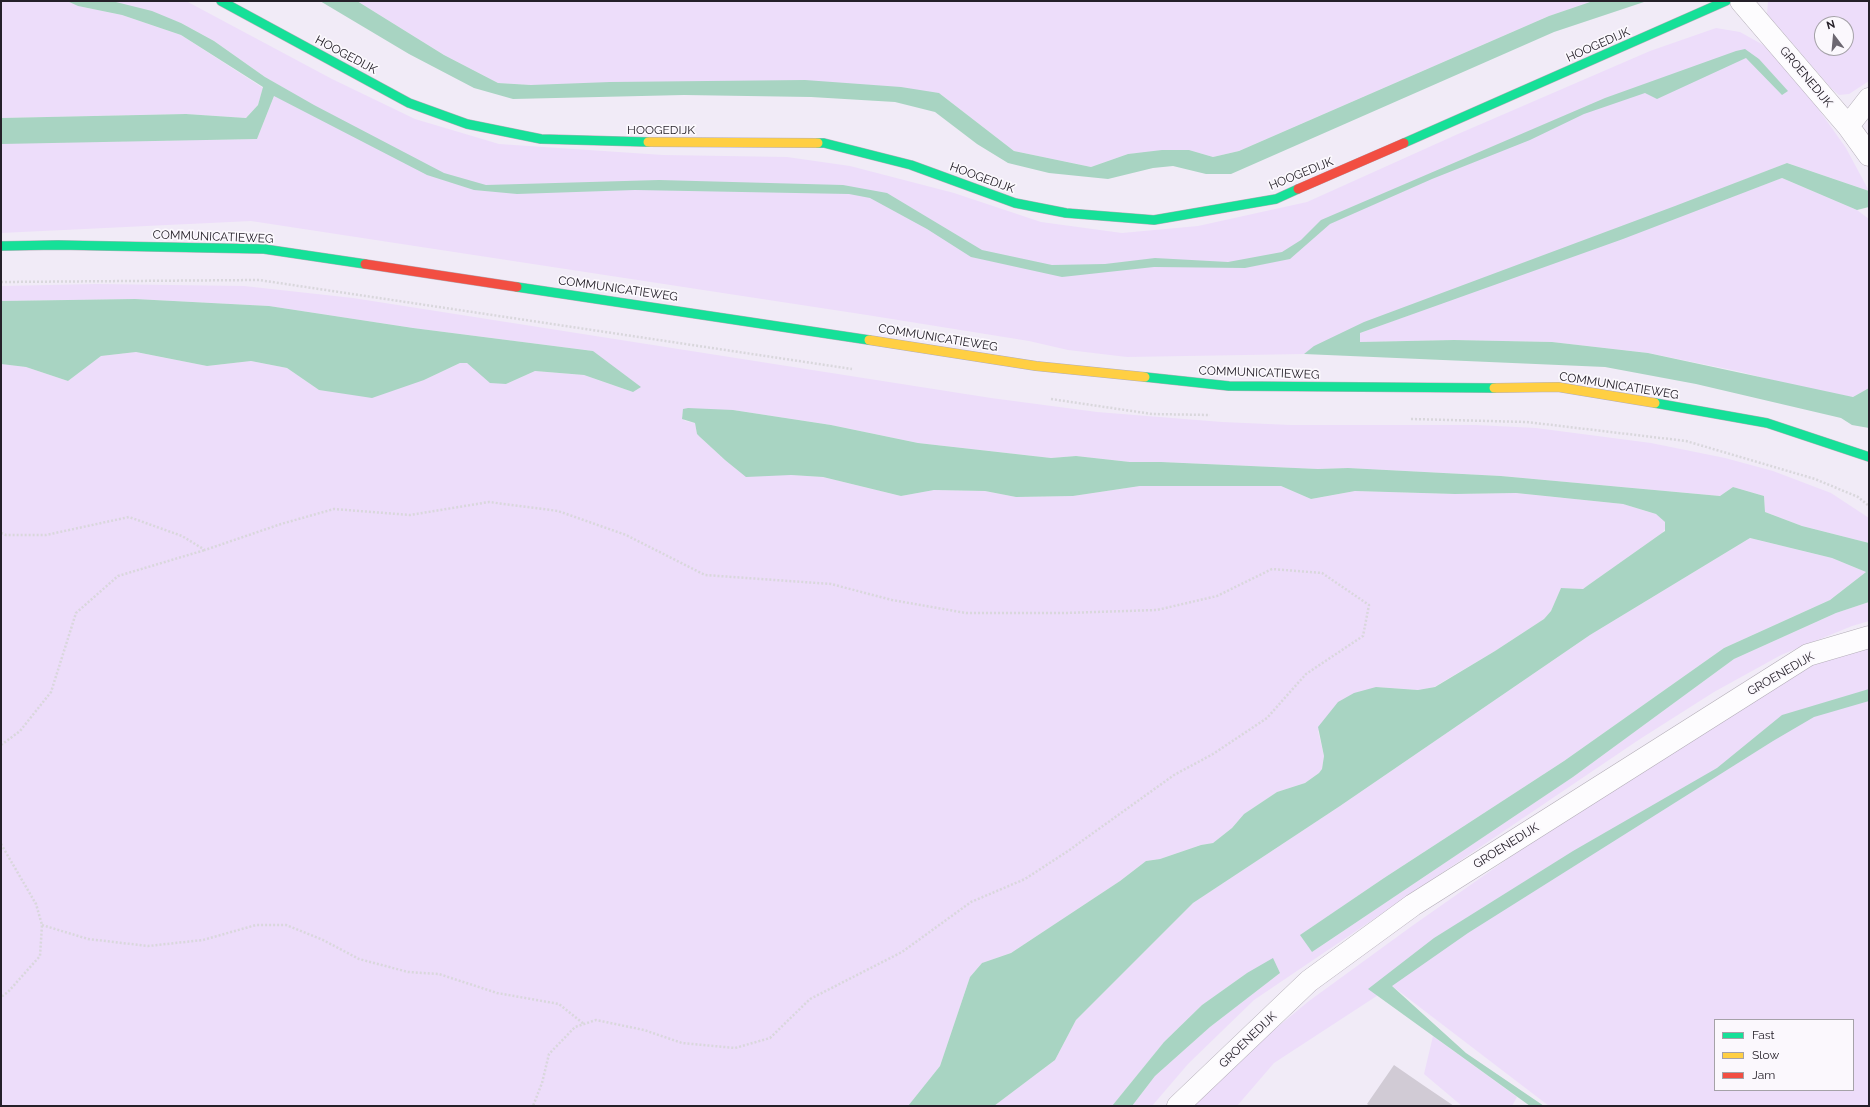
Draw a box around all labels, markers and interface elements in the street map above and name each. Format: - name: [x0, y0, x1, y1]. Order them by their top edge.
- north arrow: [1814, 16, 1854, 56]
- text: N: [1825, 18, 1837, 32]
- street label: HOOGEDIJK: [1564, 25, 1632, 65]
- street label: HOOGEDIJK: [313, 33, 379, 77]
- street label: GROENEDIJK: [1777, 44, 1835, 110]
- street label: HOOGEDIJK: [627, 123, 695, 137]
- street label: HOOGEDIJK: [1267, 155, 1335, 193]
- street label: HOOGEDIJK: [948, 160, 1016, 196]
- street label: COMMUNICATIEWEG: [152, 228, 274, 246]
- street label: COMMUNICATIEWEG: [557, 273, 679, 305]
- street label: COMMUNICATIEWEG: [877, 321, 999, 355]
- street label: COMMUNICATIEWEG: [1198, 364, 1320, 382]
- street label: COMMUNICATIEWEG: [1558, 369, 1680, 403]
- street label: GROENEDIJK: [1745, 649, 1817, 699]
- street label: GROENEDIJK: [1471, 820, 1541, 872]
- street label: GROENEDIJK: [1216, 1009, 1280, 1071]
- legend: [1714, 1019, 1854, 1091]
- text: Fast: [1752, 1028, 1775, 1042]
- text: Slow: [1752, 1048, 1779, 1062]
- text: Jam: [1752, 1068, 1775, 1082]

